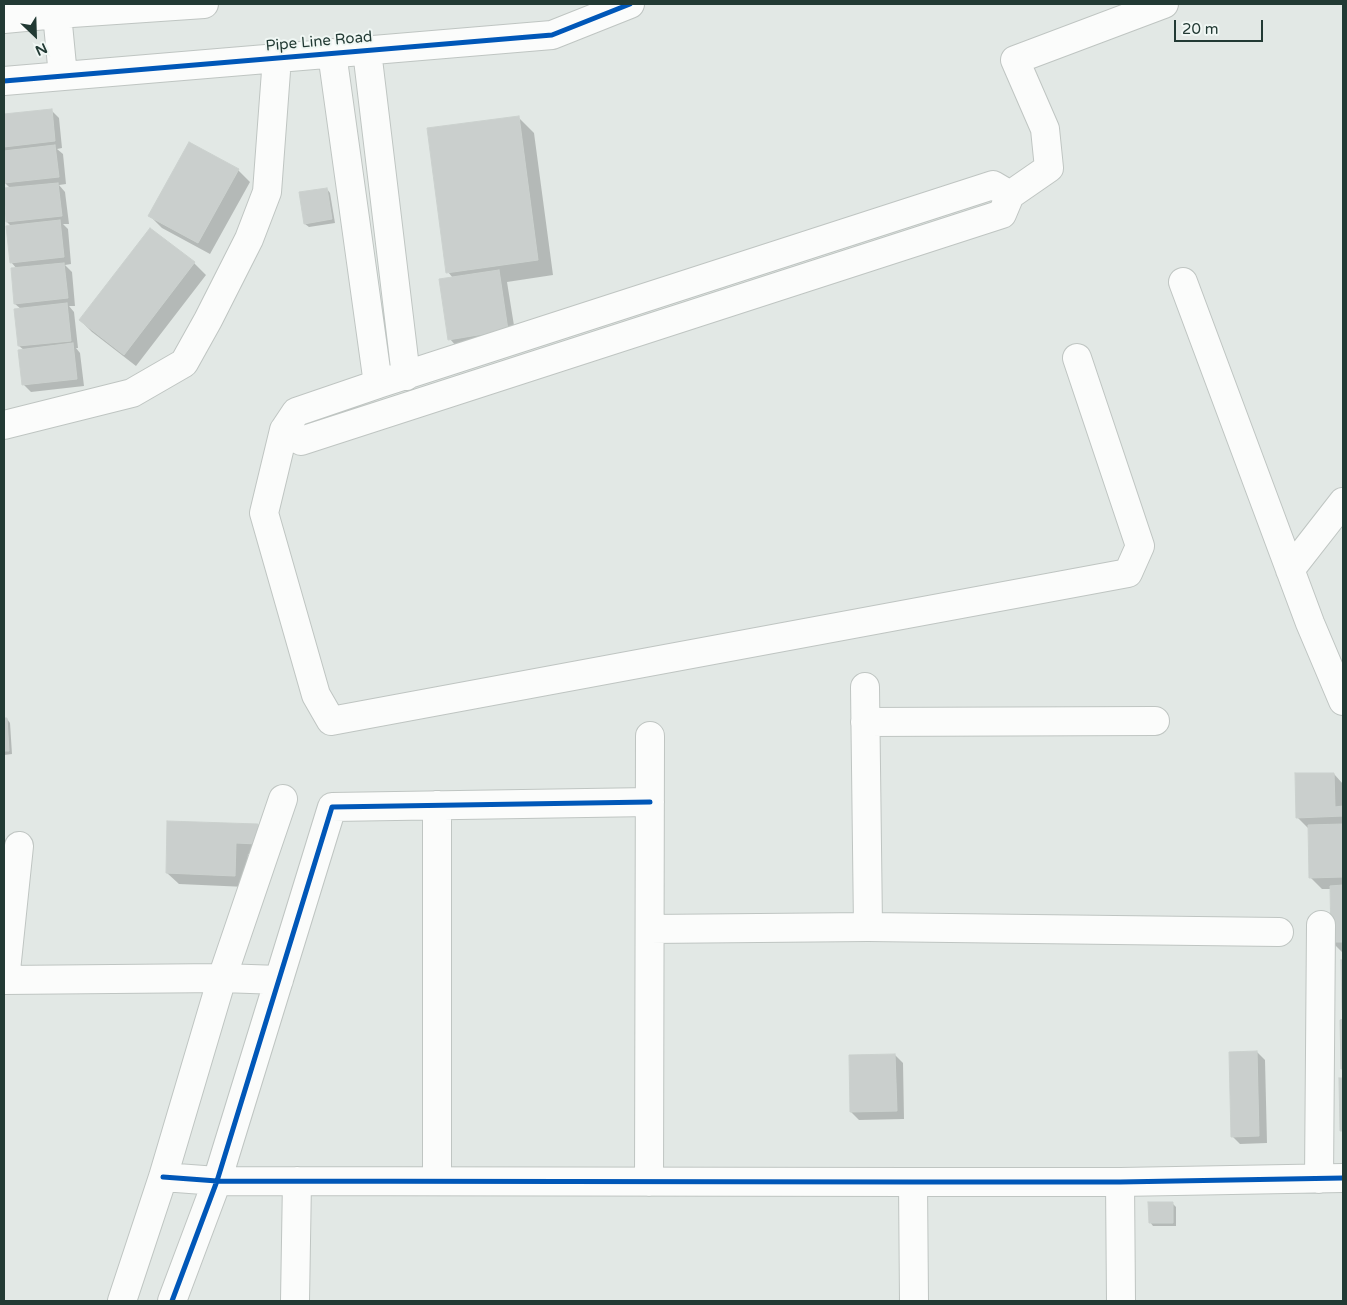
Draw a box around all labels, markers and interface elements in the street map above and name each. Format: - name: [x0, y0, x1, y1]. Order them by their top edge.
- north arrow: [10, 10, 60, 60]
- scale bar: [1177, 10, 1266, 42]
- text: 20 m: [1182, 20, 1219, 38]
- street label: Pipe Line Road: [265, 28, 373, 56]
- text: N: [33, 39, 50, 59]

